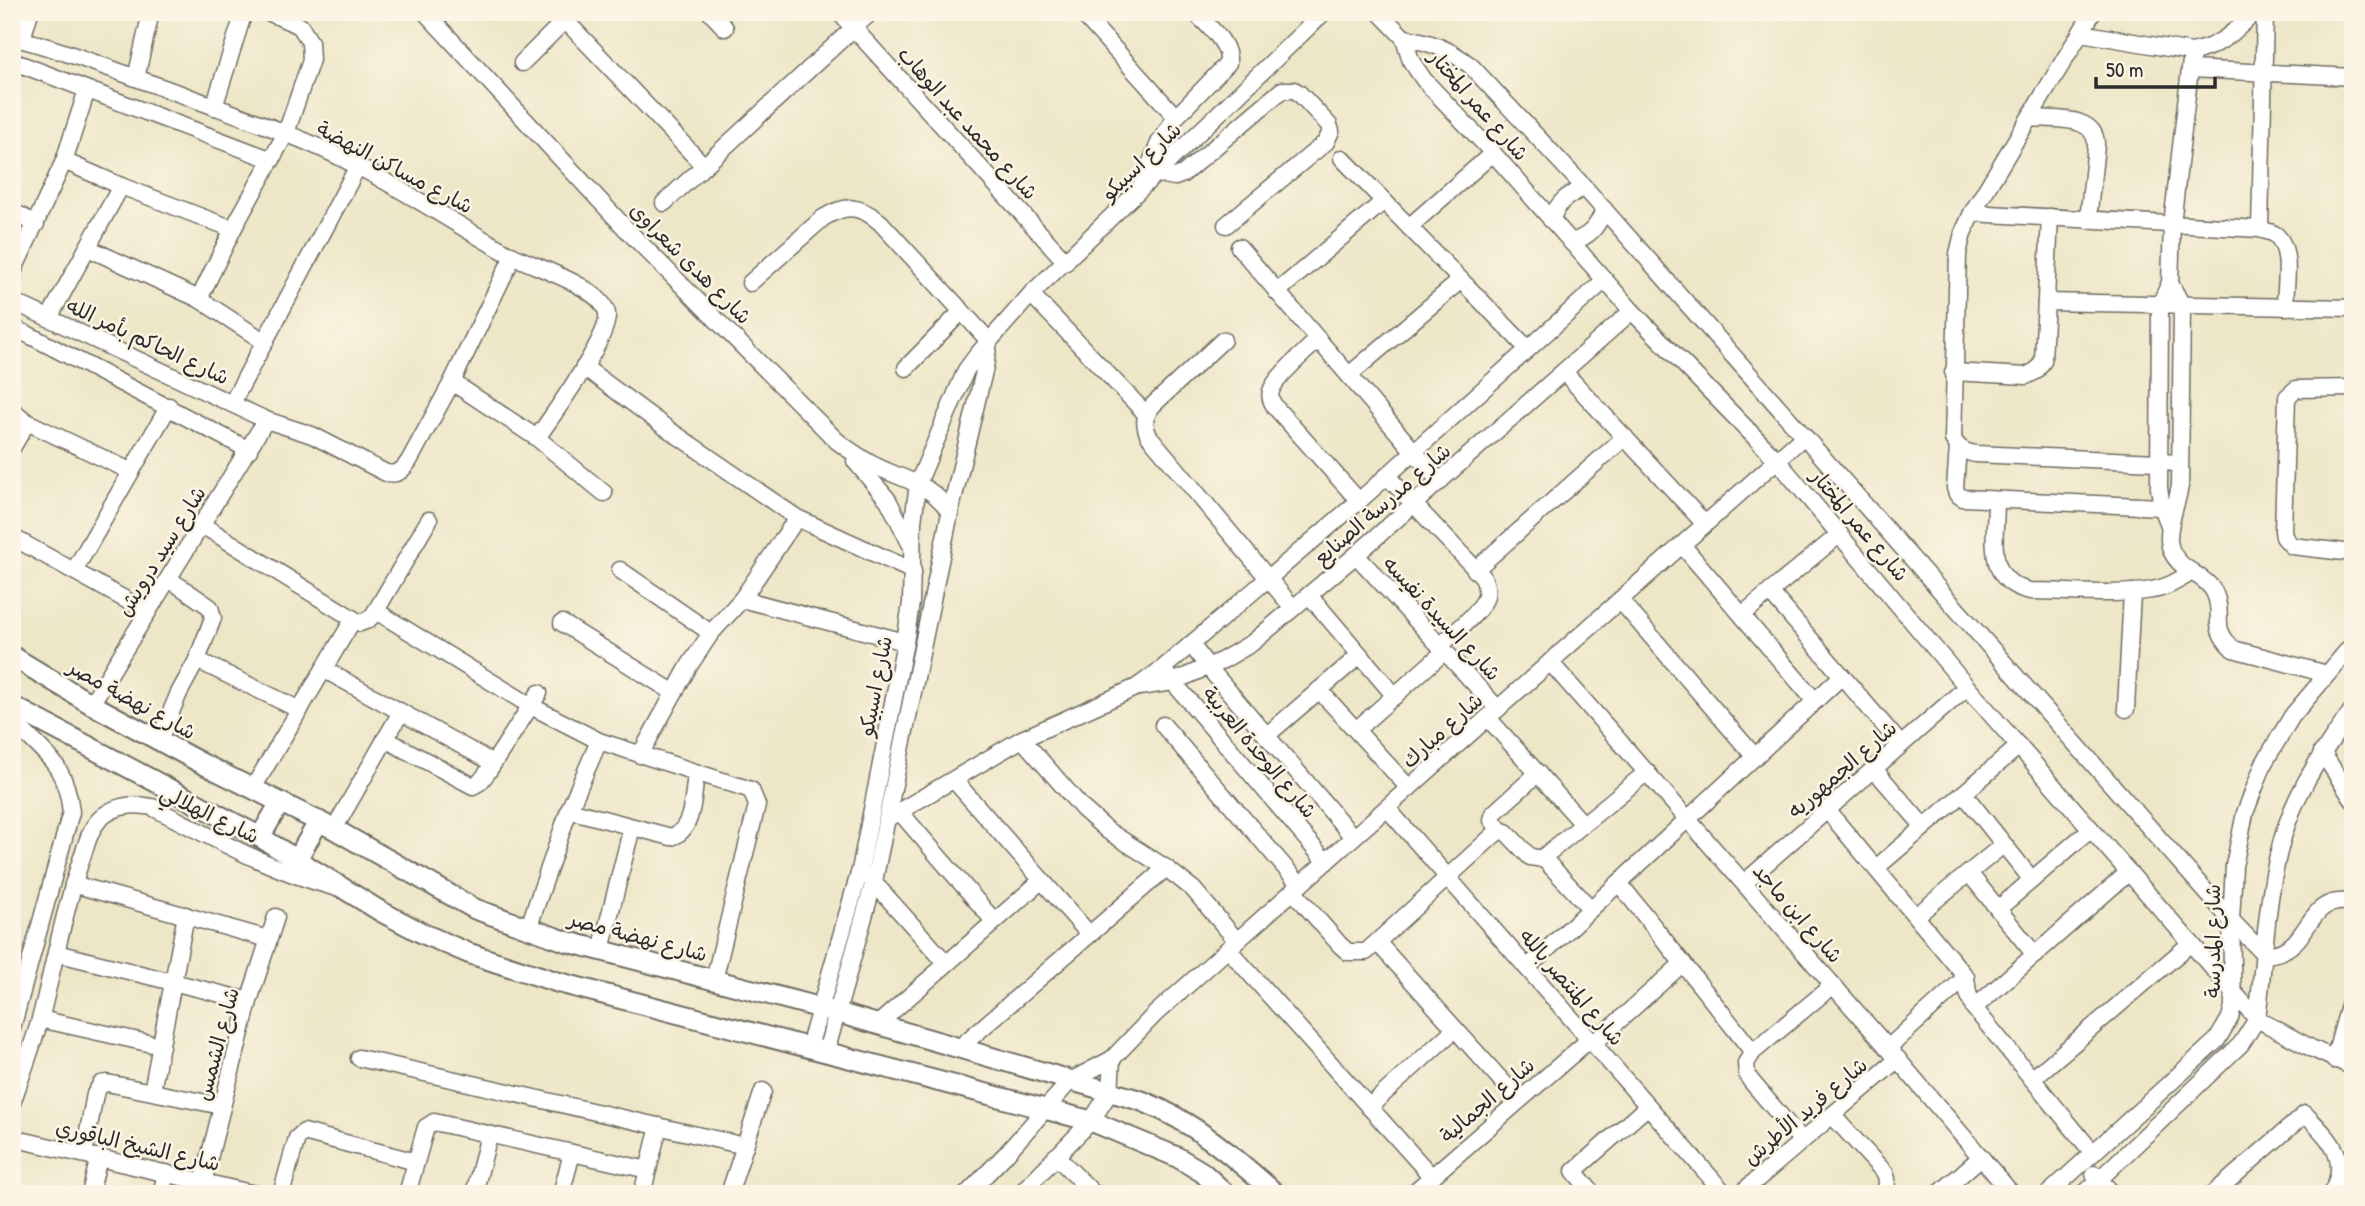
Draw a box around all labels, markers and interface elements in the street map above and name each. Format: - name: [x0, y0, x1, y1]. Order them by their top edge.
- street label: شارع محمد عبد الوهاب: [891, 40, 1045, 207]
- street label: شارع عمر المختار: [1420, 42, 1535, 168]
- scale bar: [2096, 46, 2214, 90]
- text: 50 m: [2106, 55, 2143, 84]
- street label: شارع مساكن النهضة: [311, 114, 478, 221]
- street label: شارع اسبيكو: [1093, 115, 1188, 209]
- street label: شارع هدى شعراوى: [623, 196, 758, 331]
- street label: شارع الحاكم بأمر الله: [61, 291, 234, 393]
- street label: شارع مدرسة الصنايع: [1307, 436, 1458, 572]
- street label: شارع عمر المختار: [1802, 461, 1916, 588]
- street label: شارع سيد درويش: [109, 480, 214, 622]
- street label: شارع السيدة نفيسه: [1376, 549, 1508, 688]
- street label: شارع اسبيكو: [851, 633, 900, 741]
- street label: شارع نهضة مصر: [60, 651, 201, 747]
- street label: شارع الوحدة العربية: [1195, 680, 1324, 825]
- street label: شارع مبارك: [1395, 686, 1490, 775]
- street label: شارع الجمهوريه: [1781, 713, 1904, 825]
- street label: شارع الهلالي: [153, 778, 264, 855]
- street label: شارع ابن ماجد: [1746, 857, 1849, 970]
- street label: شارع المدرسة: [2198, 884, 2228, 998]
- street label: شارع نهضة مصر: [563, 903, 711, 969]
- street label: شارع المنتصر بالله: [1512, 922, 1631, 1053]
- street label: شارع الشمس: [188, 984, 247, 1104]
- street label: شارع فريد الأطرش: [1737, 1050, 1874, 1172]
- street label: شارع الجمالية: [1433, 1051, 1541, 1150]
- street label: شارع الشيخ الباقوري: [53, 1112, 223, 1179]

